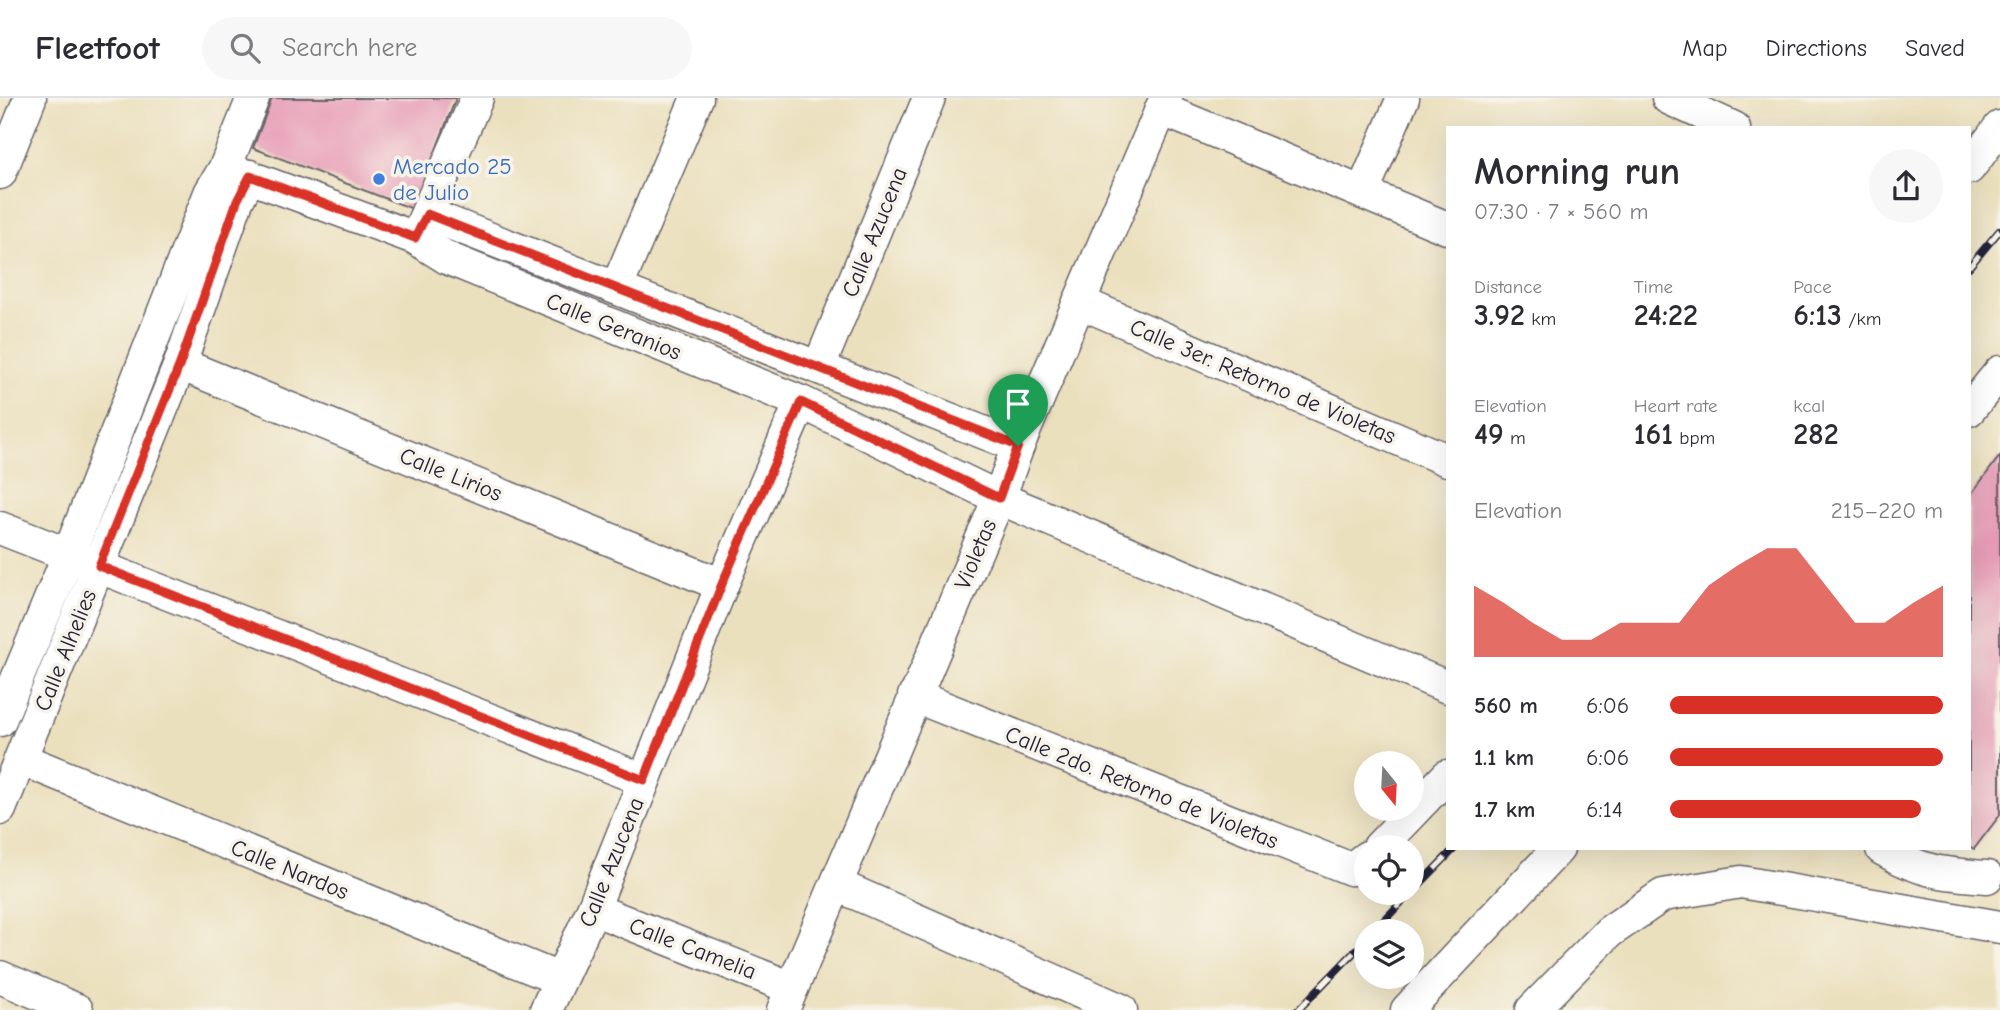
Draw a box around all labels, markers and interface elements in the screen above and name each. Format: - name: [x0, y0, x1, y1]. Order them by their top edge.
- search box: [202, 17, 692, 80]
- text: Fleetfoot: [35, 29, 160, 67]
- icon: search: [226, 29, 264, 67]
- text: Search here: [282, 33, 417, 63]
- text: Map: [1682, 34, 1728, 62]
- text: Directions: [1766, 34, 1867, 62]
- text: Saved: [1905, 34, 1965, 62]
- button: share: [1869, 149, 1943, 223]
- text: Morning run: [1474, 150, 1680, 194]
- place label: Mercado 25 de Julio: [393, 153, 512, 206]
- street label: Calle Azucena: [836, 163, 913, 301]
- marker: Mercado 25 de Julio: [371, 171, 387, 187]
- text: 07:30 · 7 × 560 m: [1474, 198, 1649, 225]
- text: Distance: [1474, 276, 1542, 298]
- text: Time: [1634, 276, 1673, 298]
- text: Pace: [1793, 276, 1832, 298]
- street label: Calle Geranios: [542, 287, 685, 366]
- text: 3.92: [1474, 298, 1525, 333]
- text: 24:22: [1634, 298, 1698, 333]
- text: 6:13: [1793, 298, 1842, 333]
- text: km: [1525, 308, 1556, 330]
- text: /km: [1842, 308, 1881, 330]
- street label: Calle 3er. Retorno de Violetas: [1126, 313, 1400, 450]
- pin: [988, 374, 1048, 446]
- icon: arrive: [999, 385, 1037, 423]
- text: Elevation: [1474, 395, 1547, 417]
- text: Heart rate: [1634, 395, 1717, 417]
- text: kcal: [1793, 395, 1825, 417]
- text: 49: [1474, 417, 1504, 452]
- text: 161: [1634, 417, 1673, 452]
- text: 282: [1793, 417, 1839, 452]
- text: m: [1504, 427, 1526, 449]
- text: bpm: [1673, 427, 1715, 449]
- street label: Calle Lirios: [396, 442, 506, 507]
- text: Elevation: [1474, 497, 1562, 524]
- text: 215–220 m: [1831, 497, 1943, 524]
- street label: Violetas: [949, 515, 1002, 593]
- street label: Calle Alhelies: [29, 585, 102, 715]
- text: 560 m: [1474, 692, 1538, 719]
- text: 6:06: [1586, 692, 1629, 719]
- street label: Calle 2do. Retorno de Violetas: [1001, 720, 1282, 855]
- text: 1.1 km: [1474, 744, 1534, 771]
- text: 6:06: [1586, 744, 1629, 771]
- north arrow: [1354, 751, 1424, 821]
- map controls: [1354, 751, 1424, 989]
- street label: Calle Azucena: [573, 793, 650, 931]
- text: 1.7 km: [1474, 796, 1535, 823]
- text: 6:14: [1586, 796, 1623, 823]
- street label: Calle Nardos: [227, 834, 353, 905]
- button: locate: [1354, 835, 1424, 905]
- street label: Calle Camelia: [625, 912, 760, 985]
- button: layers: [1354, 919, 1424, 989]

